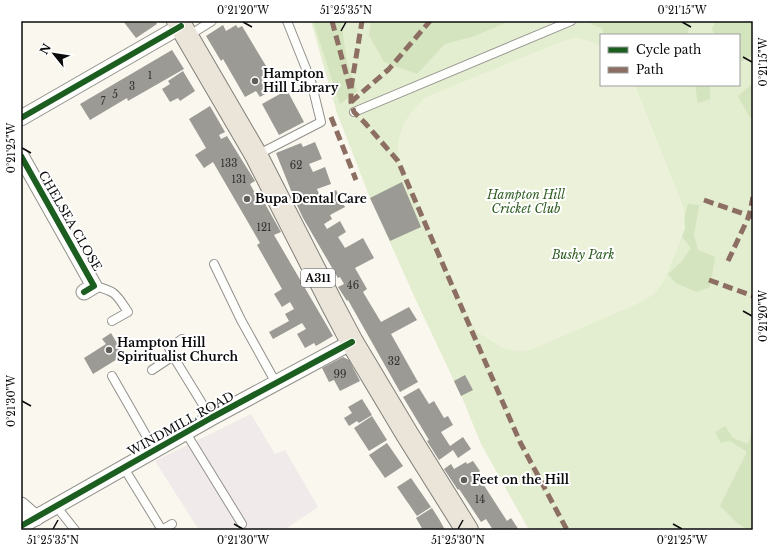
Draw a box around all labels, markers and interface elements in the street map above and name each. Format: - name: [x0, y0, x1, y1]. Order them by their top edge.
- text: 0°21'20"W: [217, 4, 269, 17]
- text: 51°25'35"N: [320, 4, 372, 17]
- text: 0°21'15"W: [658, 4, 707, 17]
- north arrow: [34, 34, 74, 74]
- legend: [600, 34, 740, 86]
- text: 0°21'15"W: [757, 37, 770, 86]
- text: N: [37, 40, 54, 57]
- text: Cycle path: [636, 42, 701, 57]
- text: Path: [636, 62, 664, 77]
- place label: Hampton Hill Library: [263, 66, 339, 95]
- house number: 1: [148, 69, 152, 82]
- marker: Hampton Hill Library: [250, 76, 260, 86]
- house number: 3: [129, 80, 135, 93]
- house number: 5: [112, 88, 118, 101]
- house number: 7: [100, 95, 106, 108]
- text: 0°21'25"W: [5, 122, 18, 173]
- house number: 133: [221, 157, 237, 170]
- house number: 62: [290, 159, 302, 172]
- street label: CHELSEA CLOSE: [36, 168, 105, 274]
- house number: 131: [231, 173, 247, 186]
- park label: Hampton Hill Cricket Club: [486, 187, 565, 216]
- place label: Bupa Dental Care: [255, 191, 367, 206]
- marker: Bupa Dental Care: [242, 194, 252, 204]
- house number: 121: [256, 221, 272, 234]
- park label: Bushy Park: [551, 247, 614, 262]
- road number: A311: [301, 269, 335, 287]
- house number: 46: [347, 279, 359, 292]
- text: 0°21'20"W: [757, 290, 770, 342]
- place label: Hampton Hill Spiritualist Church: [117, 335, 238, 364]
- marker: Hampton Hill Spiritualist Church: [104, 345, 114, 355]
- house number: 32: [388, 355, 400, 368]
- house number: 99: [334, 368, 346, 381]
- text: 0°21'30"W: [5, 375, 18, 427]
- street label: WINDMILL ROAD: [124, 388, 236, 459]
- place label: Feet on the Hill: [472, 472, 570, 487]
- marker: Feet on the Hill: [459, 475, 469, 485]
- house number: 14: [475, 493, 485, 506]
- text: 51°25'35"N: [27, 534, 79, 547]
- text: 0°21'30"W: [217, 534, 269, 547]
- text: 51°25'30"N: [431, 534, 485, 547]
- text: 0°21'25"W: [657, 534, 708, 547]

